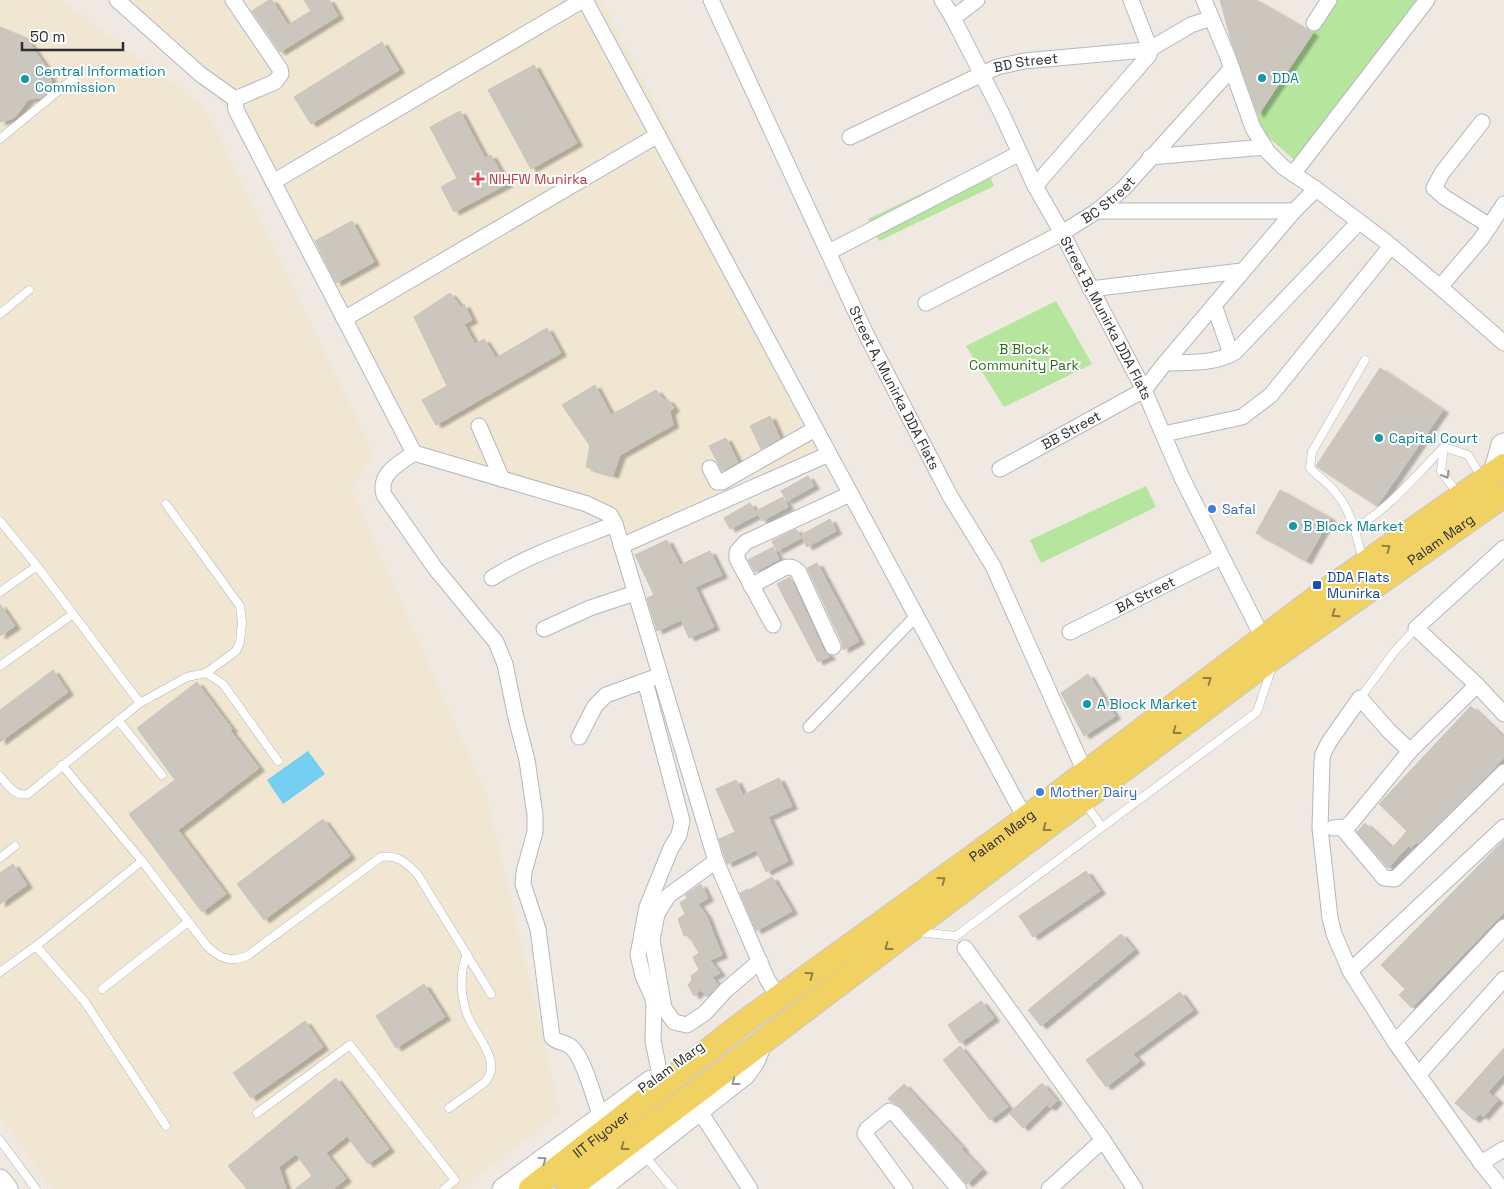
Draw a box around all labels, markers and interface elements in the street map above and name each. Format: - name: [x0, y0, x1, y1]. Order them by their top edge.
- scale bar: [22, 20, 124, 52]
- text: 50 m: [30, 27, 65, 46]
- street label: BD Street: [992, 49, 1059, 77]
- place label: Central Information Commission: [35, 62, 166, 96]
- place label: DDA: [1272, 69, 1299, 87]
- marker: DDA: [1256, 72, 1268, 84]
- marker: Central Information Commission: [19, 73, 31, 85]
- place label: NIHFW Munirka: [489, 170, 588, 188]
- marker: NIHFW Munirka: [471, 172, 485, 186]
- street label: BC Street: [1078, 173, 1139, 227]
- street label: Street B, Munirka DDA Flats: [1056, 233, 1156, 402]
- street label: Street A, Munirka DDA Flats: [845, 303, 944, 473]
- park label: B Block Community Park: [969, 340, 1079, 374]
- street label: BB Street: [1038, 407, 1104, 454]
- place label: Capital Court: [1389, 429, 1478, 447]
- marker: Capital Court: [1373, 432, 1385, 444]
- one-way arrow: [1439, 470, 1449, 479]
- place label: Safal: [1222, 500, 1256, 518]
- marker: Safal: [1206, 503, 1218, 515]
- street label: Palam Marg: [1404, 510, 1478, 569]
- place label: B Block Market: [1303, 517, 1404, 535]
- marker: B Block Market: [1287, 520, 1299, 532]
- one-way arrow: [1381, 545, 1391, 554]
- place label: DDA Flats Munirka: [1327, 568, 1390, 602]
- street label: BA Street: [1112, 572, 1178, 617]
- marker: DDA Flats Munirka: [1311, 579, 1323, 591]
- one-way arrow: [1331, 608, 1341, 617]
- one-way arrow: [1202, 677, 1211, 685]
- place label: A Block Market: [1097, 695, 1197, 713]
- marker: A Block Market: [1081, 698, 1093, 710]
- one-way arrow: [1173, 725, 1182, 733]
- place label: Mother Dairy: [1050, 783, 1137, 801]
- marker: Mother Dairy: [1034, 786, 1046, 798]
- street label: Palam Marg: [965, 805, 1039, 866]
- one-way arrow: [1043, 822, 1052, 830]
- one-way arrow: [936, 877, 945, 885]
- one-way arrow: [885, 941, 894, 949]
- one-way arrow: [804, 973, 813, 981]
- street label: Palam Marg: [634, 1037, 708, 1097]
- one-way arrow: [732, 1076, 741, 1084]
- street label: IIT Flyover: [569, 1106, 633, 1162]
- one-way arrow: [621, 1141, 630, 1149]
- one-way arrow: [537, 1157, 547, 1166]

